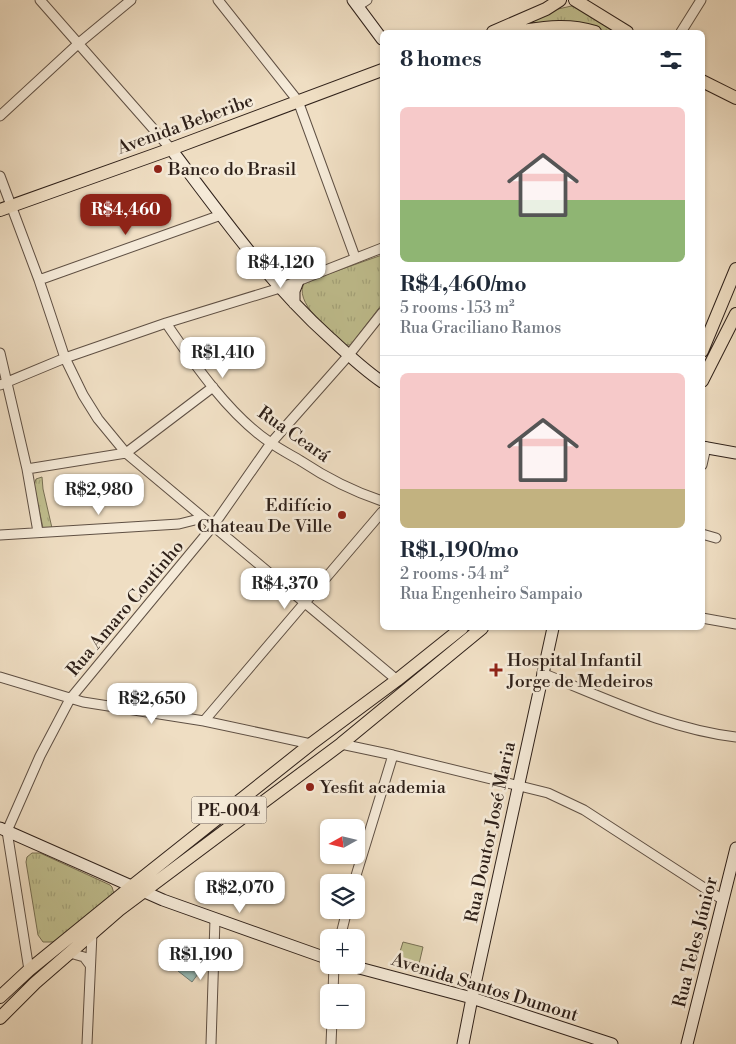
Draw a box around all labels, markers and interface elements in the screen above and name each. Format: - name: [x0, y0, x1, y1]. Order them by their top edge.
- icon: filters: [657, 46, 685, 74]
- text: 8 homes: [400, 47, 482, 73]
- street label: Avenida Beberibe: [113, 89, 257, 160]
- icon: home: [498, 140, 588, 230]
- place label: Banco do Brasil: [167, 158, 297, 181]
- marker: Banco do Brasil: [152, 163, 164, 175]
- pin: R$4,460: [80, 194, 172, 236]
- text: R$4,460: [91, 200, 161, 220]
- pin: R$4,120: [235, 246, 327, 289]
- text: R$4,120: [248, 253, 314, 273]
- text: R$4,460/mo: [400, 272, 527, 298]
- text: 5 rooms · 153 m²: [400, 298, 515, 318]
- text: Rua Graciliano Ramos: [400, 318, 561, 338]
- pin: R$1,410: [177, 336, 269, 379]
- text: R$1,410: [191, 343, 255, 363]
- street label: Rua Ceará: [253, 401, 335, 468]
- icon: home: [498, 405, 588, 495]
- pin: R$2,980: [53, 474, 145, 516]
- text: R$2,980: [65, 480, 133, 500]
- place label: Edifício Chateau De Ville: [197, 494, 332, 538]
- marker: Edifício Chateau De Ville: [336, 509, 348, 521]
- street label: Rua Amaro Coutinho: [62, 536, 189, 681]
- text: R$1,190/mo: [400, 538, 519, 564]
- text: 2 rooms · 54 m²: [400, 564, 509, 584]
- pin: R$4,370: [239, 568, 331, 610]
- text: R$4,370: [252, 574, 318, 594]
- text: Rua Engenheiro Sampaio: [400, 584, 583, 604]
- place label: Hospital Infantil Jorge de Medeiros: [506, 649, 653, 693]
- marker: Hospital Infantil Jorge de Medeiros: [489, 663, 503, 677]
- pin: R$2,650: [106, 682, 198, 725]
- text: R$2,650: [118, 689, 186, 709]
- street label: Rua Doutor José Maria: [460, 739, 521, 925]
- place label: Yesfit academia: [319, 776, 447, 799]
- marker: Yesfit academia: [304, 781, 316, 793]
- road number: PE-004: [192, 796, 266, 824]
- north arrow: [320, 819, 365, 864]
- map controls: [320, 819, 365, 1029]
- pin: R$2,070: [194, 872, 286, 914]
- button: layers: [320, 874, 365, 919]
- street label: Rua Teles Júnior: [668, 874, 723, 1010]
- text: R$2,070: [206, 878, 274, 898]
- button: +: [320, 929, 365, 974]
- pin: R$1,190: [155, 938, 247, 981]
- text: R$1,190: [169, 945, 233, 965]
- street label: Avenida Santos Dumont: [388, 948, 582, 1027]
- button: −: [320, 984, 365, 1029]

